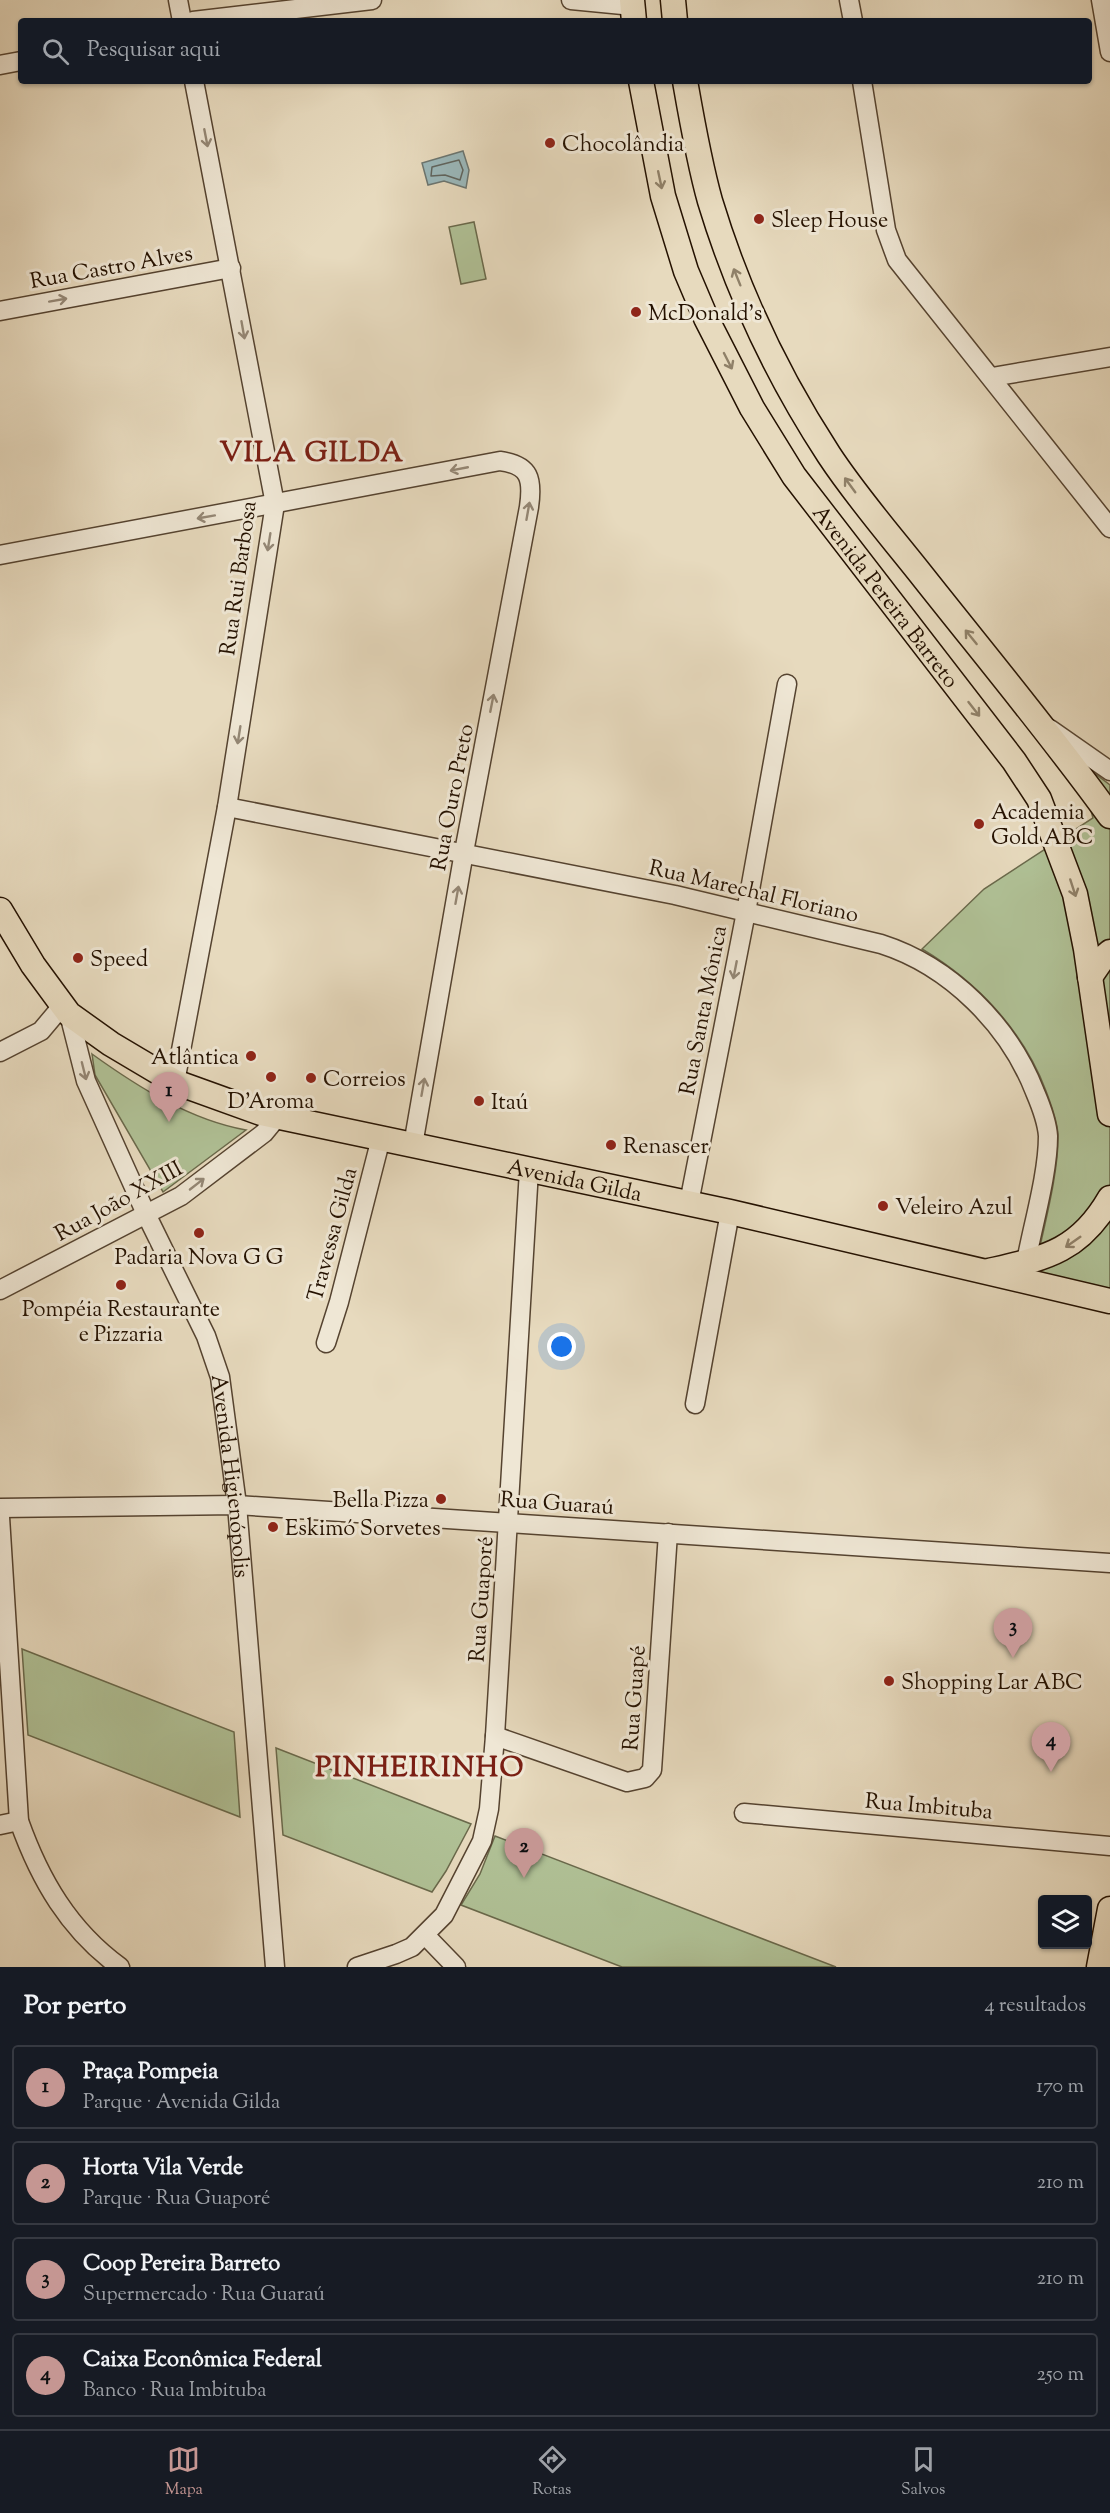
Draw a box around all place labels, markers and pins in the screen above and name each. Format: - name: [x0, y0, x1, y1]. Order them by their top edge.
- place label: Chocolândia: [562, 130, 684, 162]
- marker: Chocolândia: [543, 136, 557, 150]
- place label: Sleep House: [771, 206, 888, 238]
- marker: Sleep House: [752, 212, 766, 226]
- place label: McDonald's: [648, 299, 762, 331]
- marker: McDonald's: [629, 305, 643, 319]
- place label: Academia Gold ABC: [991, 798, 1093, 855]
- marker: Academia Gold ABC: [972, 817, 986, 831]
- place label: Speed: [90, 945, 148, 977]
- marker: Speed: [71, 951, 85, 965]
- place label: Atlântica: [151, 1043, 239, 1075]
- marker: Atlântica: [244, 1049, 258, 1063]
- place label: Correios: [323, 1065, 406, 1097]
- marker: D'Aroma: [264, 1070, 278, 1084]
- marker: Correios: [304, 1071, 318, 1085]
- pin: 1: [150, 1072, 188, 1122]
- place label: D'Aroma: [228, 1087, 314, 1119]
- place label: Itaú: [491, 1088, 529, 1120]
- marker: Itaú: [472, 1094, 486, 1108]
- place label: Renascer: [623, 1132, 709, 1164]
- marker: Renascer: [604, 1138, 618, 1152]
- place label: Veleiro Azul: [895, 1193, 1013, 1225]
- marker: Veleiro Azul: [876, 1199, 890, 1213]
- marker: Padaria Nova G G: [192, 1226, 206, 1240]
- place label: Padaria Nova G G: [114, 1243, 284, 1275]
- marker: Pompéia Restaurante e Pizzaria: [114, 1278, 128, 1292]
- place label: Pompéia Restaurante e Pizzaria: [22, 1295, 220, 1352]
- place label: Bella Pizza: [333, 1486, 429, 1518]
- marker: Bella Pizza: [434, 1492, 448, 1506]
- place label: Eskimó Sorvetes: [285, 1514, 441, 1546]
- marker: Eskimó Sorvetes: [266, 1520, 280, 1534]
- pin: 3: [994, 1608, 1032, 1658]
- place label: Shopping Lar ABC: [901, 1668, 1083, 1700]
- marker: Shopping Lar ABC: [882, 1674, 896, 1688]
- pin: 4: [1032, 1722, 1070, 1772]
- pin: 2: [504, 1828, 544, 1878]

